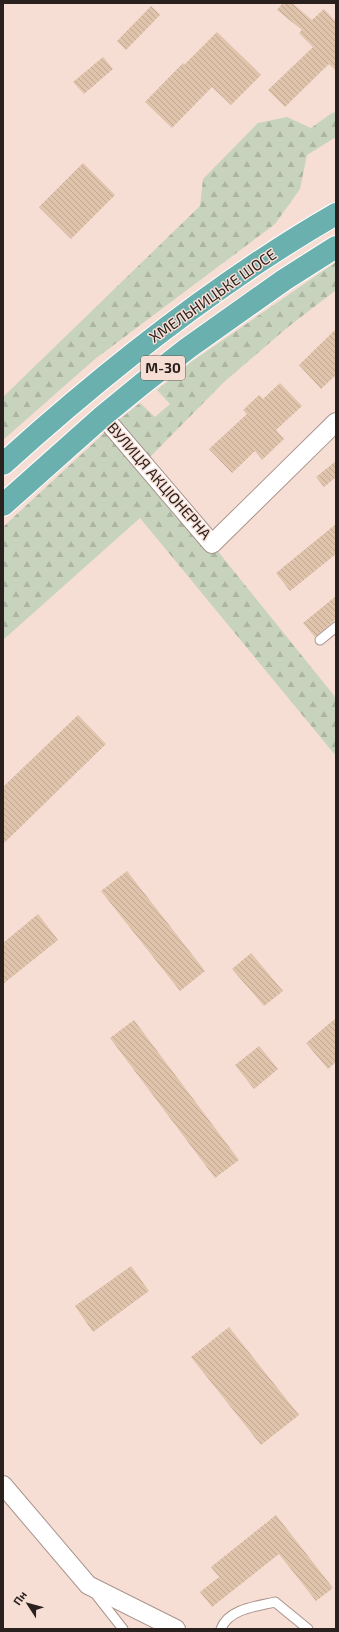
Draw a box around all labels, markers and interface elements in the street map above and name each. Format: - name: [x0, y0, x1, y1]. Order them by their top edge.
- street label: ХМЕЛЬНИЦЬКЕ ШОСЕ: [146, 245, 279, 346]
- road number: М-30: [141, 356, 185, 380]
- street label: ВУЛИЦЯ АКЦІОНЕРНА: [104, 418, 216, 543]
- north arrow: [8, 1584, 48, 1624]
- text: Пн: [10, 1588, 29, 1607]

